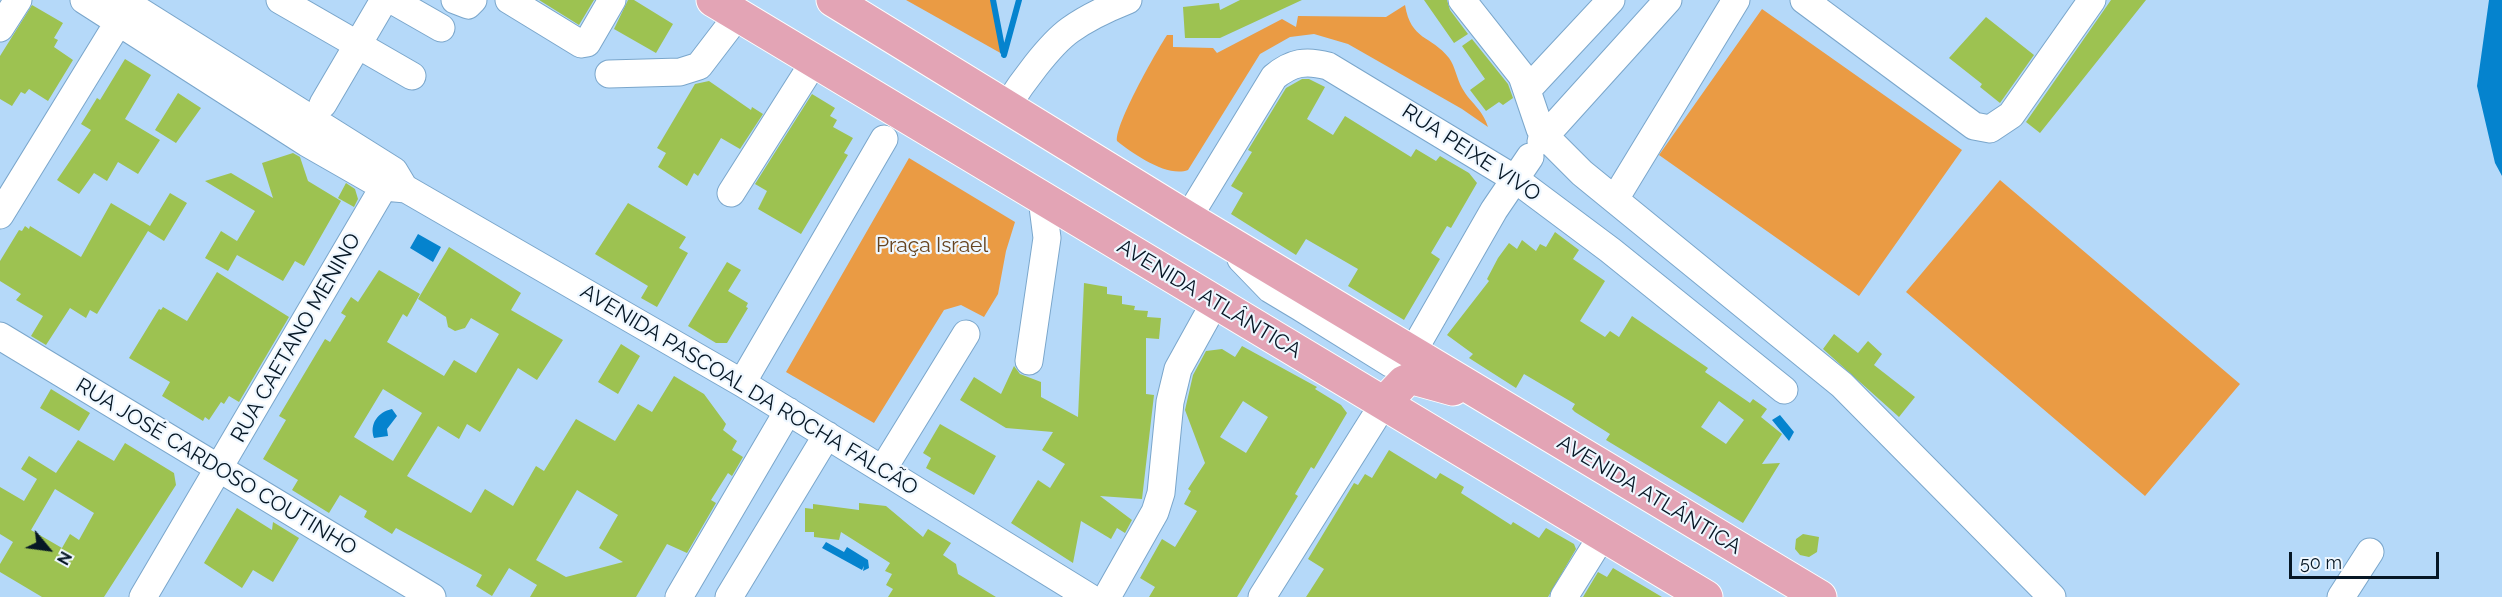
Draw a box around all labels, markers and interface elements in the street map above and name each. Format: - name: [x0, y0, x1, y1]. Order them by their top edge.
- street label: RUA PEIXE VIVO: [1397, 99, 1545, 207]
- street label: RUA CAETANO MENINO: [226, 229, 366, 447]
- park label: Praça Israel: [876, 233, 988, 259]
- street label: AVENIDA ATLÂNTICA: [1112, 234, 1306, 364]
- street label: AVENIDA PASCOAL DA ROCHA FALCÃO: [576, 279, 922, 501]
- street label: RUA JOSÉ CARDOSO COUTINHO: [71, 373, 361, 561]
- street label: AVENIDA ATLÂNTICA: [1552, 430, 1746, 560]
- north arrow: [18, 519, 78, 579]
- scale bar: [2292, 540, 2442, 578]
- text: N: [53, 548, 75, 568]
- text: 50 m: [2300, 552, 2342, 573]

